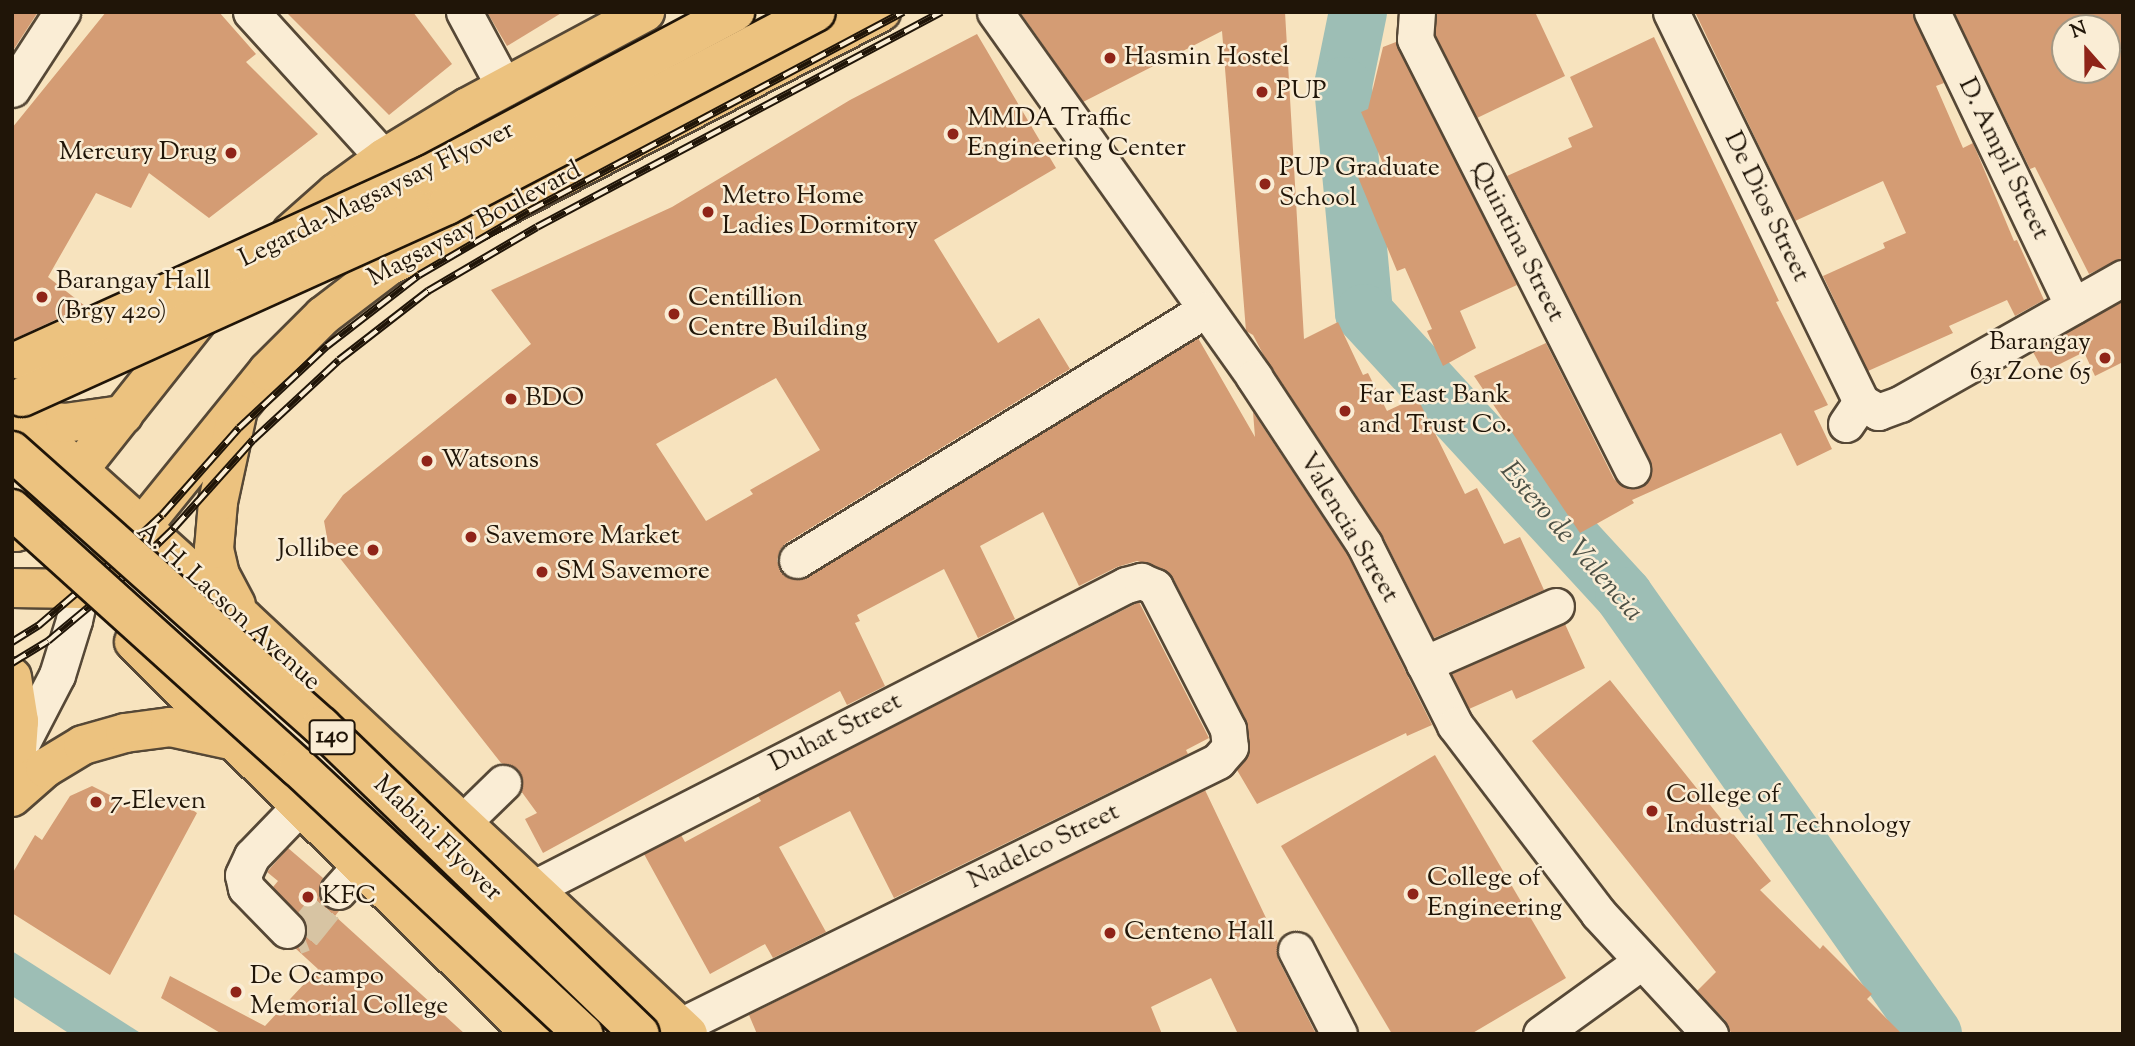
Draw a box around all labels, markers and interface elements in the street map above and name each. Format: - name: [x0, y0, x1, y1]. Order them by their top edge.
- north arrow: [2051, 14, 2121, 84]
- text: N: [2067, 15, 2091, 46]
- place label: Hasmin Hostel: [1124, 42, 1290, 74]
- marker: Hasmin Hostel: [1102, 50, 1118, 66]
- street label: D. Ampil Street: [1950, 73, 2056, 245]
- place label: PUP: [1276, 76, 1327, 108]
- marker: PUP: [1254, 84, 1270, 100]
- place label: MMDA Traffic Engineering Center: [967, 103, 1186, 164]
- street label: Legarda-Magsaysay Flyover: [234, 115, 520, 275]
- marker: MMDA Traffic Engineering Center: [945, 126, 961, 142]
- street label: De Dios Street: [1716, 127, 1816, 287]
- place label: Mercury Drug: [59, 137, 217, 169]
- marker: Mercury Drug: [223, 145, 239, 161]
- place label: PUP Graduate School: [1279, 153, 1440, 214]
- street label: Magsaysay Boulevard: [363, 156, 587, 294]
- street label: Quintina Street: [1463, 157, 1571, 327]
- marker: PUP Graduate School: [1257, 176, 1273, 192]
- place label: Metro Home Ladies Dormitory: [722, 181, 918, 242]
- marker: Metro Home Ladies Dormitory: [700, 204, 716, 220]
- place label: Barangay Hall (Brgy 420): [56, 266, 211, 328]
- place label: Centillion Centre Building: [688, 283, 867, 344]
- marker: Barangay Hall (Brgy 420): [34, 289, 50, 305]
- marker: Centillion Centre Building: [666, 306, 682, 322]
- place label: Barangay 631 Zone 65: [1970, 327, 2091, 388]
- marker: Barangay 631 Zone 65: [2097, 350, 2113, 366]
- place label: Far East Bank and Trust Co.: [1359, 380, 1512, 442]
- place label: BDO: [525, 383, 584, 415]
- marker: BDO: [503, 391, 519, 407]
- marker: Far East Bank and Trust Co.: [1337, 403, 1353, 419]
- place label: Watsons: [441, 445, 539, 477]
- street label: Valencia Street: [1291, 447, 1405, 609]
- marker: Watsons: [419, 453, 435, 469]
- water label: Estero de Valencia: [1492, 455, 1650, 629]
- street label: A. H. Lacson Avenue: [129, 516, 327, 698]
- place label: Savemore Market: [485, 521, 680, 553]
- marker: Savemore Market: [463, 529, 479, 545]
- place label: Jollibee: [277, 534, 359, 566]
- marker: Jollibee: [365, 542, 381, 558]
- place label: SM Savemore: [556, 556, 710, 588]
- marker: SM Savemore: [534, 564, 550, 580]
- street label: Duhat Street: [765, 686, 907, 780]
- road number: 140: [308, 716, 356, 758]
- street label: Mabini Flyover: [366, 770, 508, 908]
- place label: College of Industrial Technology: [1666, 780, 1911, 842]
- place label: 7-Eleven: [110, 786, 206, 818]
- marker: 7-Eleven: [88, 794, 104, 810]
- street label: Nadelco Street: [963, 797, 1125, 897]
- marker: College of Industrial Technology: [1644, 803, 1660, 819]
- place label: College of Engineering: [1427, 863, 1562, 924]
- place label: KFC: [322, 881, 376, 913]
- marker: College of Engineering: [1405, 886, 1421, 902]
- marker: KFC: [300, 889, 316, 905]
- place label: Centeno Hall: [1124, 917, 1274, 949]
- marker: Centeno Hall: [1102, 925, 1118, 941]
- place label: De Ocampo Memorial College: [250, 961, 448, 1023]
- marker: De Ocampo Memorial College: [228, 984, 244, 1000]

